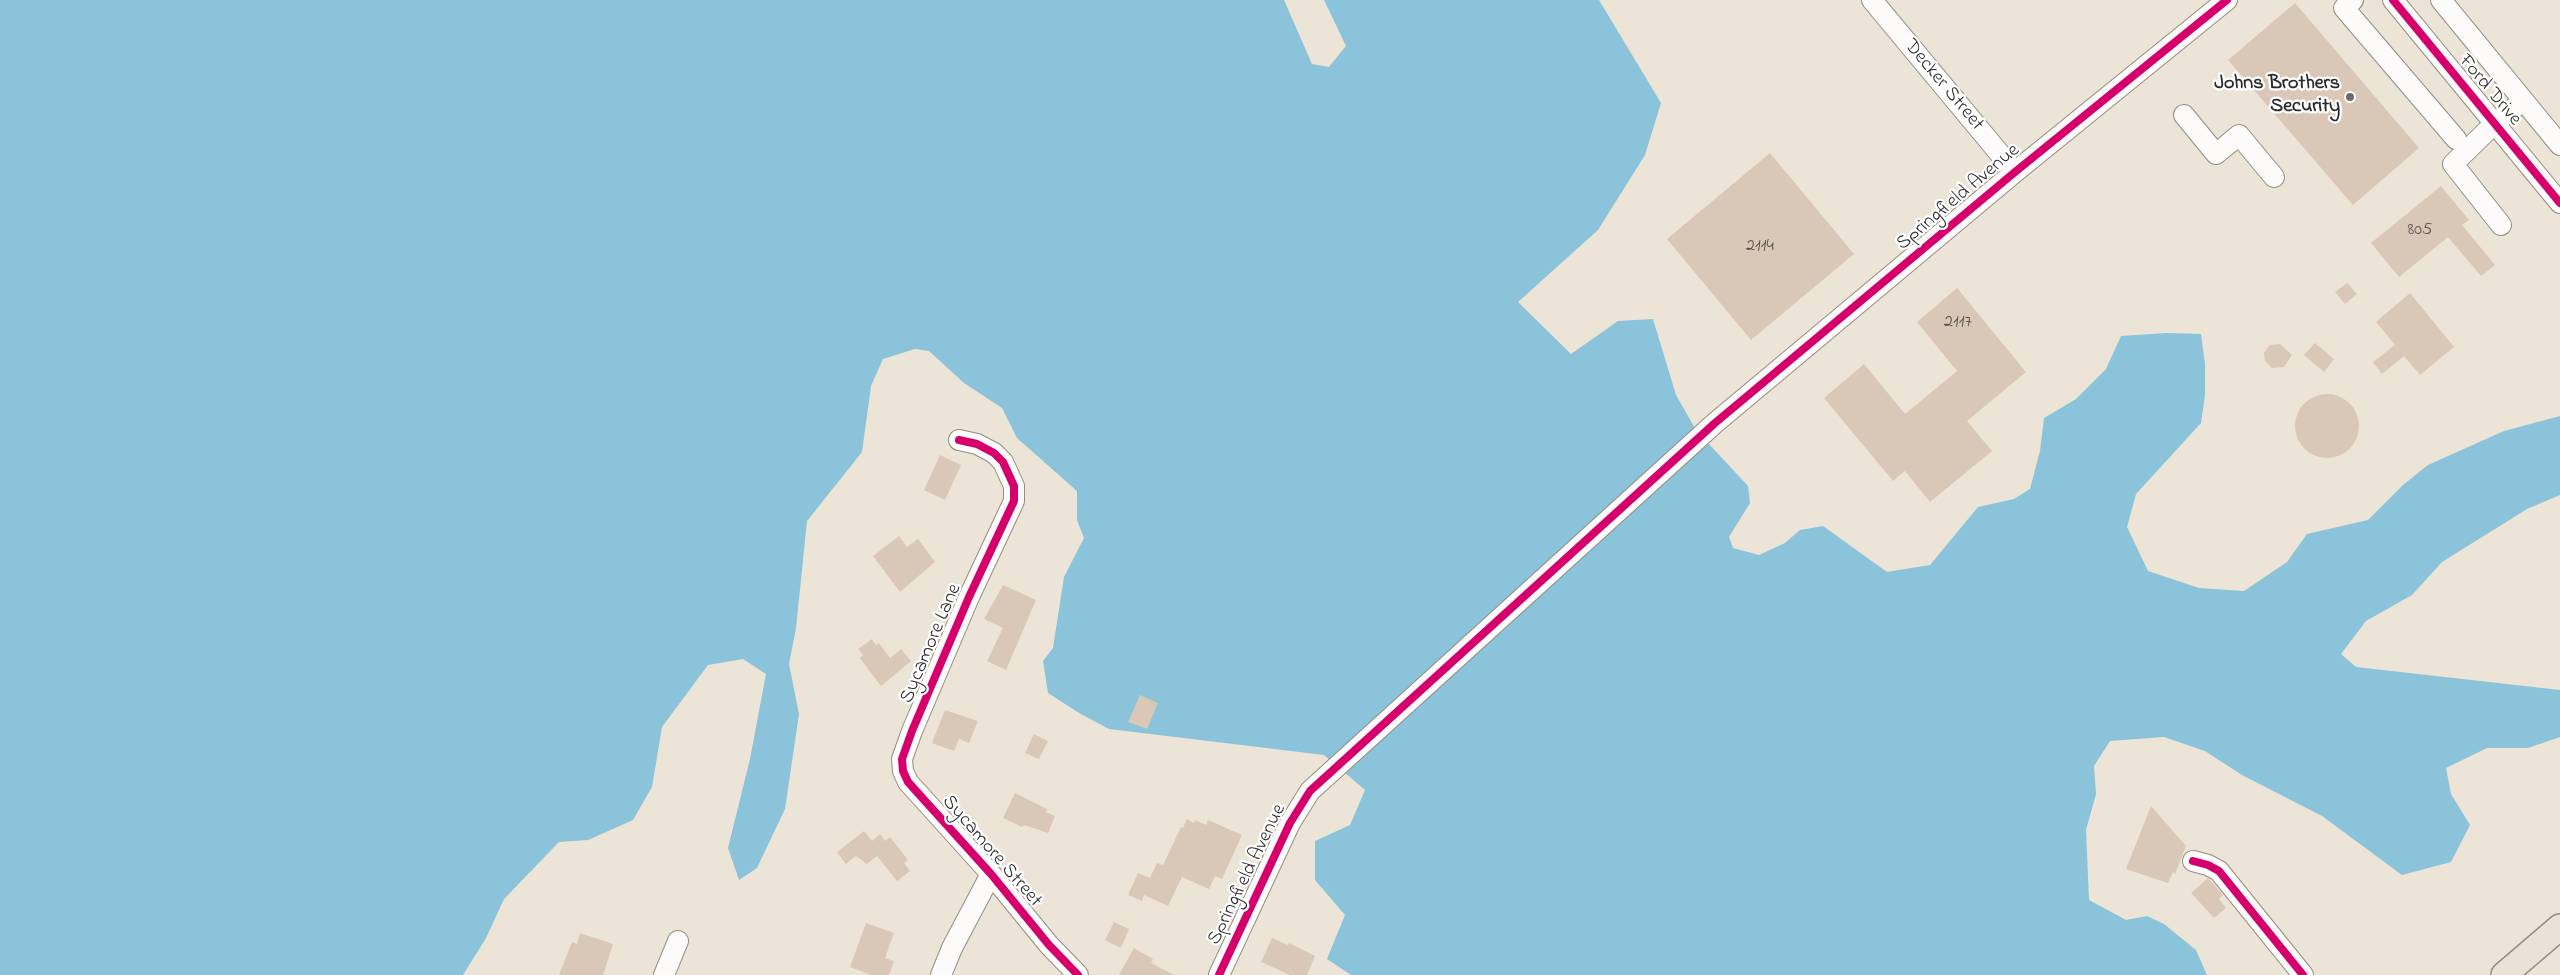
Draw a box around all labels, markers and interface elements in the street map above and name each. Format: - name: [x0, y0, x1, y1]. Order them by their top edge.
- street label: Decker Street: [1898, 35, 1988, 137]
- street label: Ford Drive: [2452, 50, 2526, 132]
- place label: Johns Brothers Security: [2214, 73, 2340, 120]
- marker: Johns Brothers Security: [2344, 91, 2356, 103]
- street label: Springfield Avenue: [1892, 139, 2026, 257]
- house number: 805: [2408, 220, 2432, 242]
- house number: 2114: [1746, 236, 1774, 258]
- house number: 2117: [1944, 312, 1972, 334]
- street label: Sycamore Lane: [896, 581, 968, 707]
- street label: Sycamore Street: [936, 791, 1046, 913]
- street label: Springfield Avenue: [1204, 801, 1292, 949]

